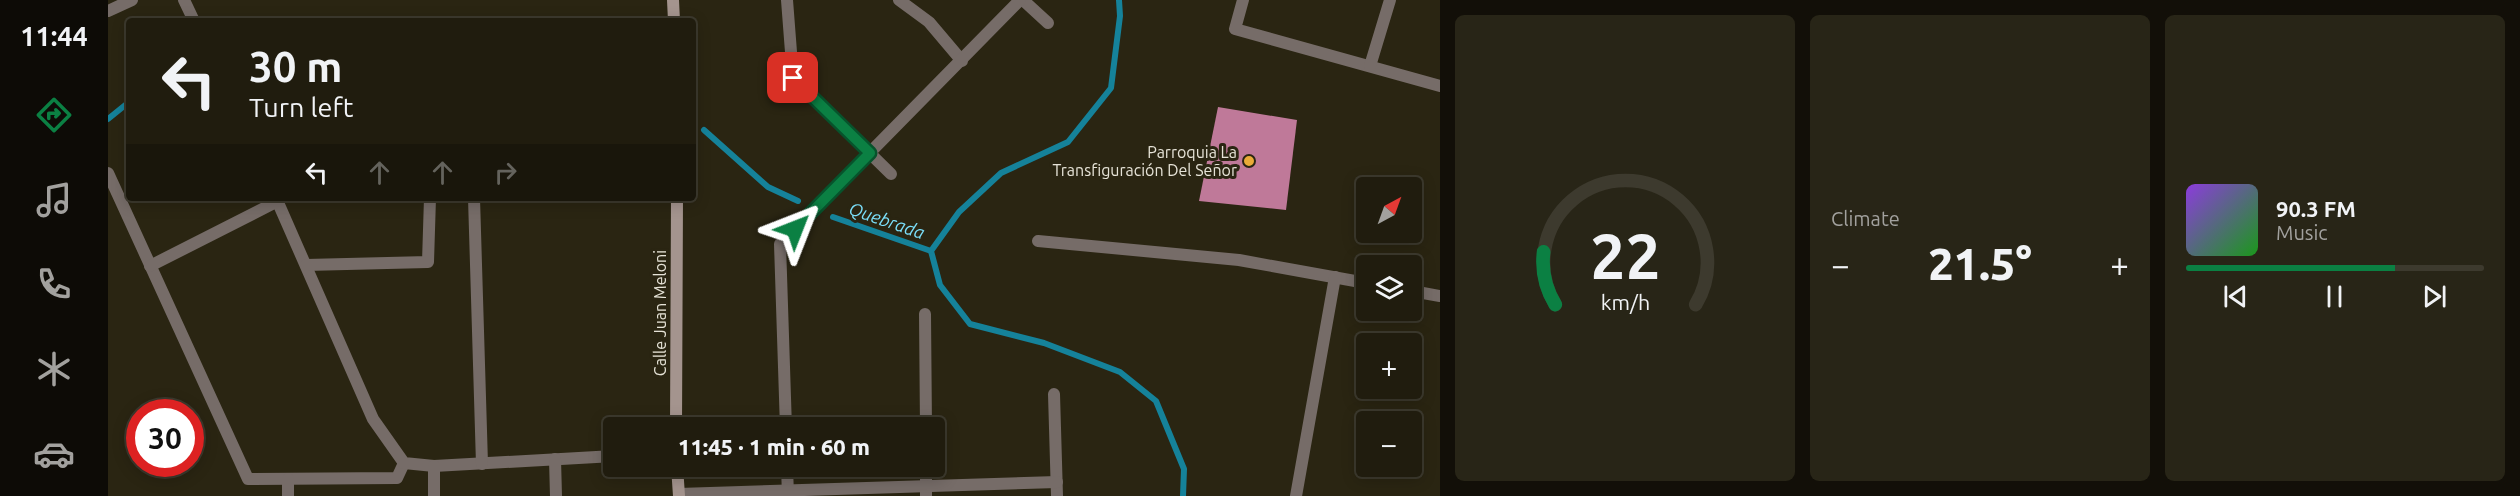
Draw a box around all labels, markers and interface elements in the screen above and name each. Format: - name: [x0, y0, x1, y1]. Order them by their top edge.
- text: 11:44: [20, 21, 88, 51]
- icon: left: [150, 42, 228, 120]
- text: 30 m: [249, 43, 343, 90]
- pin: [767, 52, 818, 103]
- icon: arrive: [776, 61, 809, 94]
- text: Turn left: [249, 92, 353, 122]
- icon: directions: [33, 94, 75, 136]
- place label: Parroquia La Transfiguración Del Señor: [1052, 143, 1237, 179]
- marker: Parroquia La Transfiguración Del Señor: [1242, 154, 1256, 168]
- icon: left: [300, 156, 333, 189]
- icon: ahead: [363, 156, 396, 189]
- icon: ahead: [426, 156, 459, 189]
- icon: right: [489, 156, 522, 189]
- north arrow: [1356, 177, 1422, 243]
- map controls: [1356, 177, 1422, 477]
- icon: music: [33, 179, 75, 221]
- text: 90.3 FM: [2276, 196, 2356, 221]
- position arrow: [763, 197, 827, 261]
- water label: Quebrada: [846, 198, 928, 243]
- text: Climate: [1831, 207, 1900, 230]
- text: 22: [1590, 221, 1660, 291]
- text: Music: [2276, 221, 2328, 244]
- text: 21.5°: [1928, 238, 2032, 289]
- text: −: [1831, 246, 1850, 283]
- text: +: [2110, 246, 2129, 283]
- street label: Calle Juan Meloni: [651, 250, 669, 376]
- button: layers: [1356, 255, 1422, 321]
- icon: phone: [33, 263, 75, 305]
- icon: previous: [2219, 280, 2252, 313]
- icon: pause: [2318, 280, 2351, 313]
- icon: next: [2418, 280, 2451, 313]
- text: km/h: [1600, 290, 1650, 314]
- button: +: [1356, 333, 1422, 399]
- icon: climate: [33, 348, 75, 390]
- speed limit sign: 30: [126, 399, 204, 477]
- button: −: [1356, 411, 1422, 477]
- icon: car: [33, 433, 75, 475]
- text: 11:45 · 1 min · 60 m: [678, 434, 870, 459]

